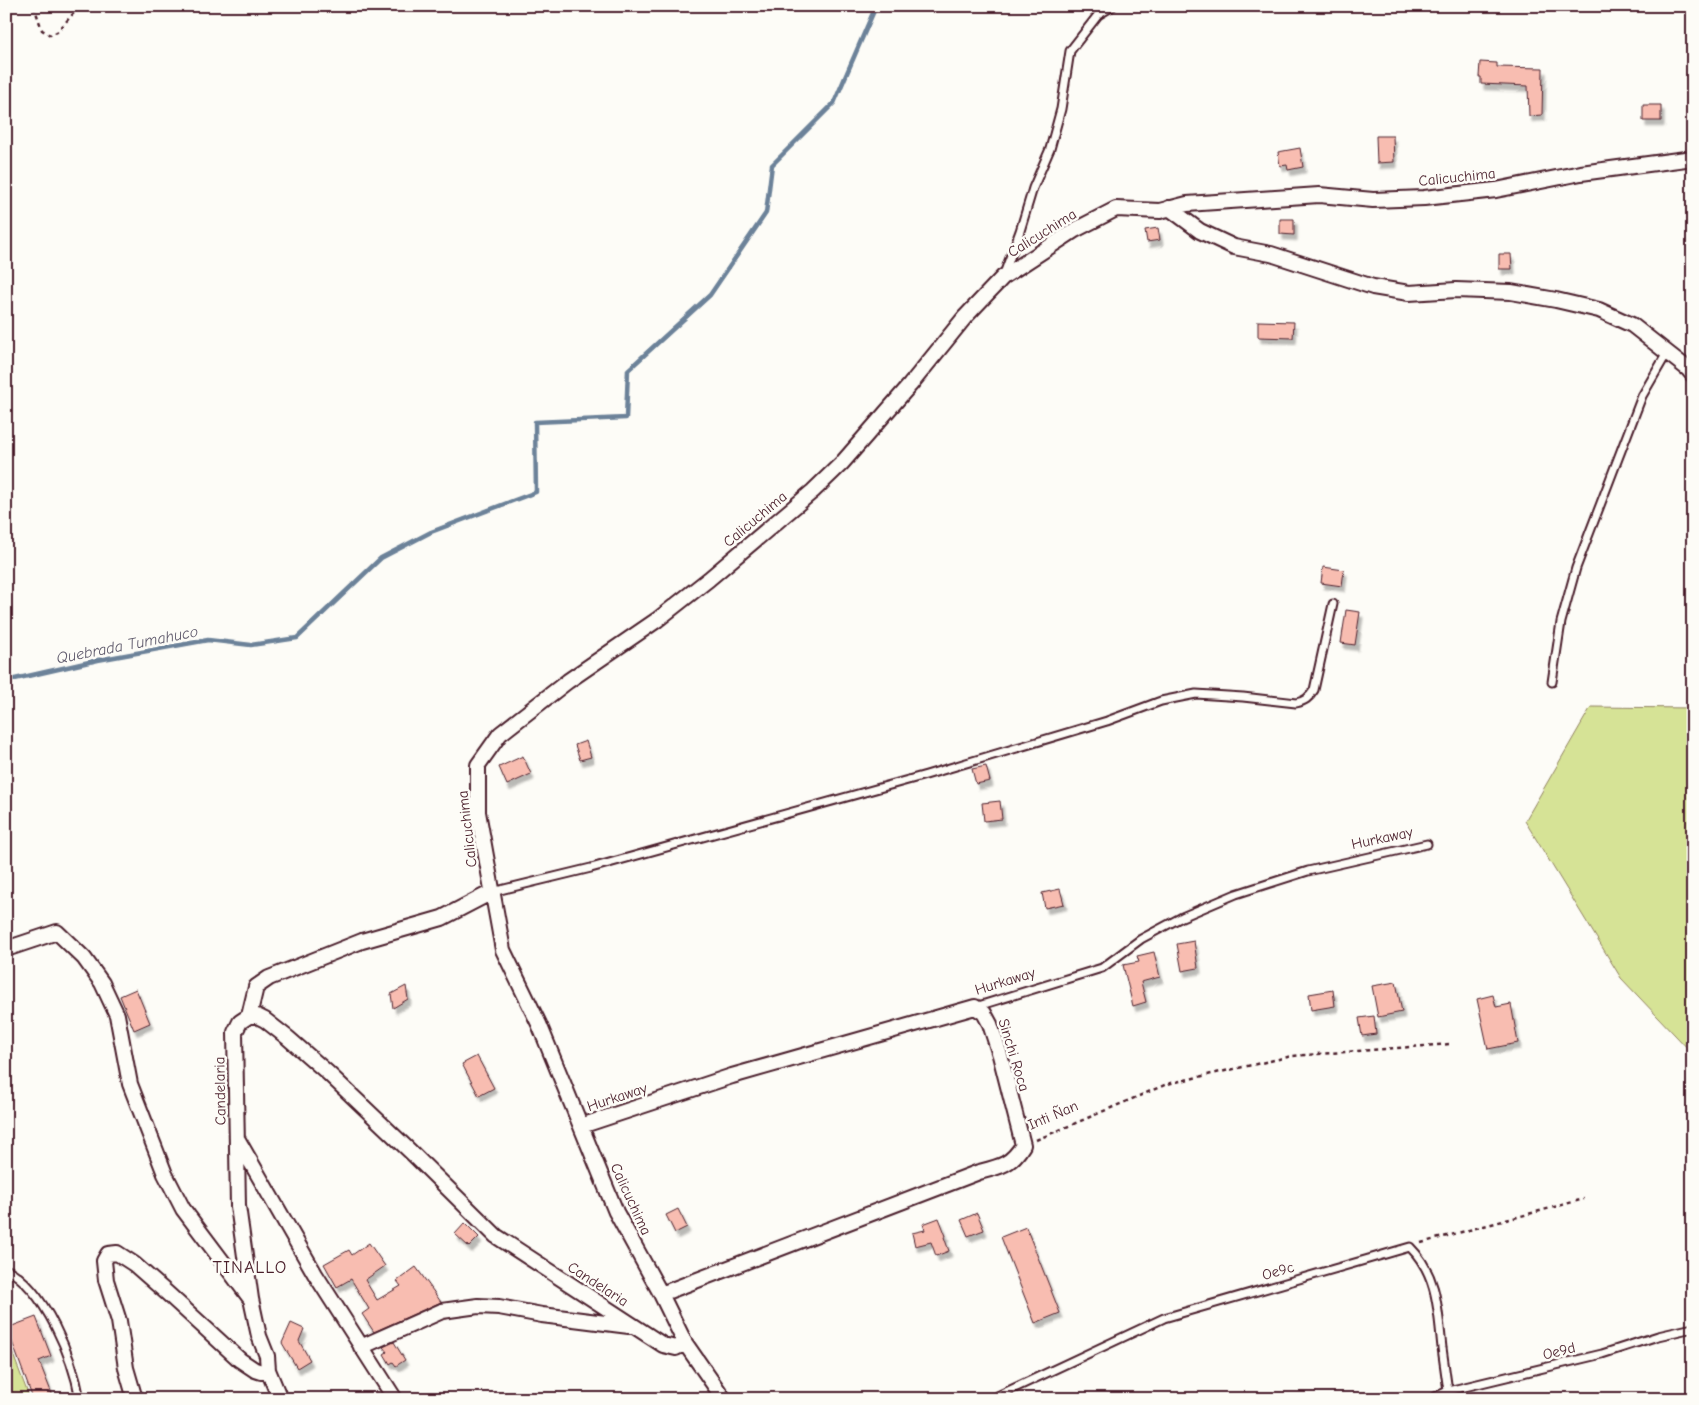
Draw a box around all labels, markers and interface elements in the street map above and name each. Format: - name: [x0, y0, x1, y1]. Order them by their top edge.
- street label: Calicuchima: [1418, 164, 1496, 190]
- street label: Calicuchima: [1004, 205, 1080, 261]
- street label: Calicuchima: [720, 487, 790, 551]
- water label: Quebrada Tumahuco: [55, 622, 200, 668]
- street label: Calicuchima: [453, 790, 481, 868]
- street label: Hurkaway: [1350, 823, 1415, 853]
- street label: Hurkaway: [973, 963, 1038, 999]
- street label: Sinchi Roca: [994, 1016, 1034, 1094]
- street label: Candelaria: [210, 1056, 230, 1126]
- street label: Hurkaway: [585, 1079, 650, 1115]
- street label: Inti Ñan: [1025, 1096, 1081, 1134]
- street label: Calicuchima: [606, 1160, 656, 1238]
- district label: TINALLO: [213, 1257, 287, 1278]
- street label: Candelaria: [564, 1258, 632, 1310]
- street label: Oe9c: [1260, 1258, 1296, 1284]
- street label: Oe9d: [1541, 1338, 1577, 1364]

